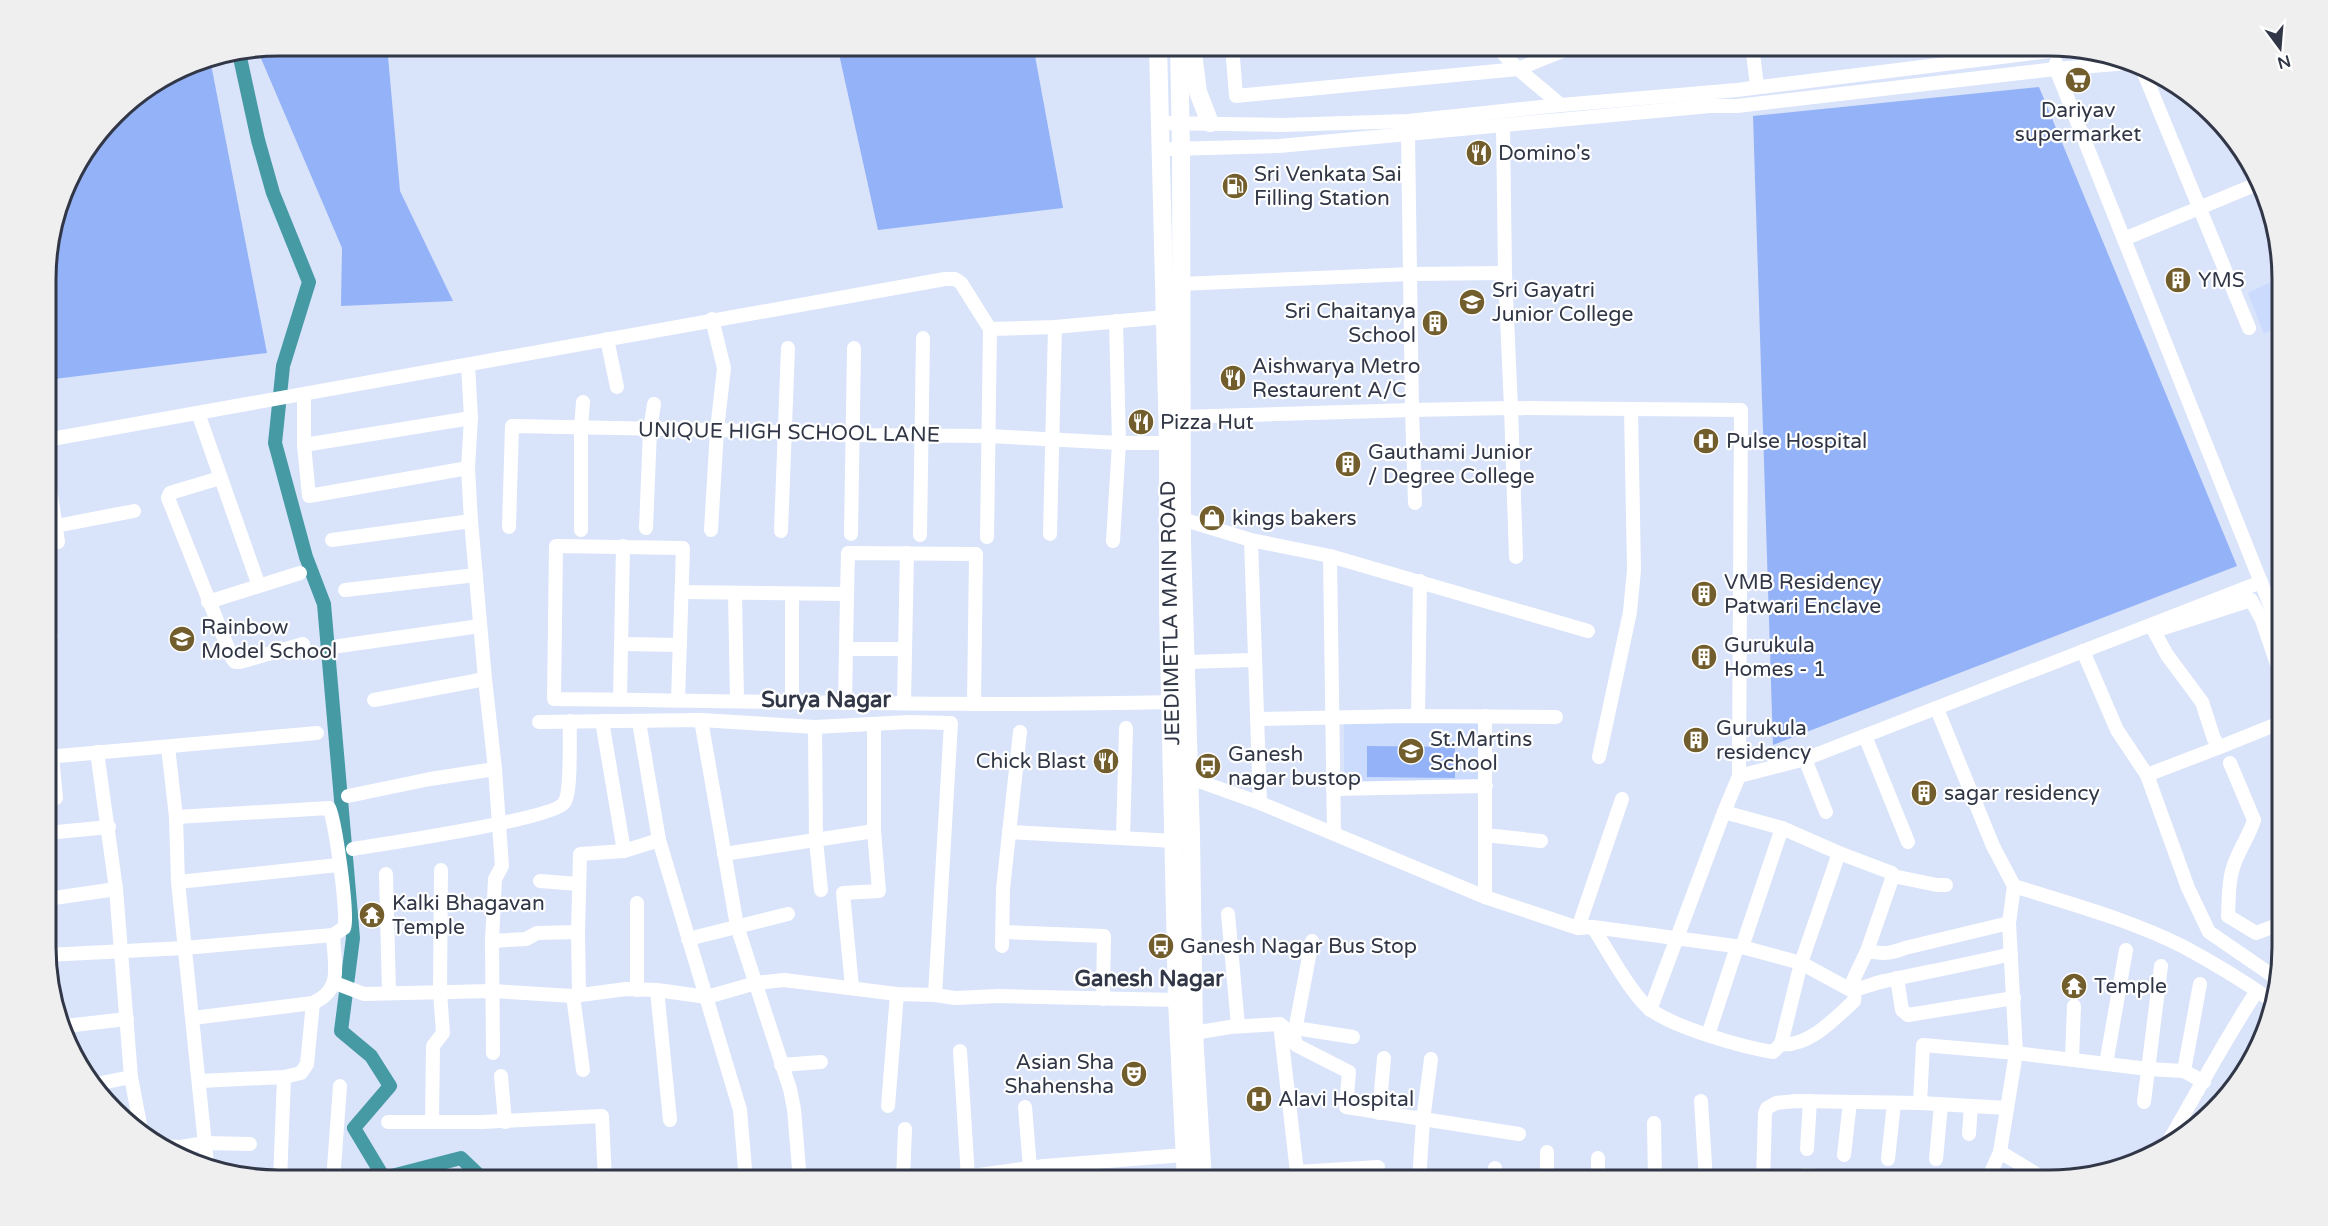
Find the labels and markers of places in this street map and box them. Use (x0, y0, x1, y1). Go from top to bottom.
supermarket icon: Dariyav supermarket (2063, 65, 2093, 95)
place label: Dariyav supermarket (2015, 98, 2141, 147)
restaurant icon: Domino's (1464, 138, 1494, 168)
place label: Domino's (1498, 141, 1591, 166)
place label: Sri Venkata Sai Filling Station (1254, 162, 1402, 211)
fuel station icon: Sri Venkata Sai Filling Station (1220, 171, 1250, 201)
building icon: YMS (2163, 265, 2193, 295)
place label: YMS (2198, 268, 2245, 293)
place label: Sri Gayatri Junior College (1492, 278, 1633, 327)
school or university icon: Sri Gayatri Junior College (1457, 287, 1487, 317)
place label: Sri Chaitanya School (1285, 299, 1416, 348)
building icon: Sri Chaitanya School (1420, 308, 1450, 338)
place label: Aishwarya Metro Restaurent A/C (1252, 354, 1421, 403)
restaurant icon: Aishwarya Metro Restaurent A/C (1218, 363, 1248, 393)
restaurant icon: Pizza Hut (1126, 407, 1156, 437)
place label: Pizza Hut (1160, 410, 1254, 435)
hospital icon: Pulse Hospital (1691, 426, 1721, 456)
place label: Pulse Hospital (1726, 429, 1867, 454)
place label: Gauthami Junior / Degree College (1368, 440, 1535, 489)
building icon: Gauthami Junior / Degree College (1333, 449, 1363, 479)
shop icon: kings bakers (1197, 503, 1227, 533)
place label: kings bakers (1232, 506, 1357, 531)
place label: VMB Residency Patwari Enclave (1724, 570, 1881, 619)
building icon: VMB Residency Patwari Enclave (1689, 579, 1719, 609)
place label: Rainbow Model School (201, 615, 337, 664)
school or university icon: Rainbow Model School (167, 624, 197, 654)
place label: Gurukula Homes - 1 (1724, 633, 1826, 682)
building icon: Gurukula Homes - 1 (1689, 642, 1719, 672)
place label: Gurukula residency (1716, 716, 1811, 765)
building icon: Gurukula residency (1681, 725, 1711, 755)
place label: St.Martins School (1430, 727, 1532, 776)
school or university icon: St.Martins School (1396, 736, 1426, 766)
place label: Ganesh nagar bustop (1228, 742, 1361, 791)
restaurant icon: Chick Blast (1091, 746, 1121, 776)
place label: Chick Blast (976, 749, 1086, 774)
bus stop icon: Ganesh nagar bustop (1193, 751, 1223, 781)
building icon: sagar residency (1909, 778, 1939, 808)
place label: sagar residency (1944, 781, 2100, 806)
place label: Kalki Bhagavan Temple (392, 891, 545, 940)
temple icon: Kalki Bhagavan Temple (357, 900, 387, 930)
bus stop icon: Ganesh Nagar Bus Stop (1146, 931, 1176, 961)
place label: Ganesh Nagar Bus Stop (1180, 934, 1417, 959)
temple icon: Temple (2059, 971, 2089, 1001)
place label: Temple (2094, 974, 2167, 999)
place label: Asian Sha Shahensha (1005, 1050, 1114, 1099)
theatre icon: Asian Sha Shahensha (1119, 1059, 1149, 1089)
hospital icon: Alavi Hospital (1244, 1084, 1274, 1114)
place label: Alavi Hospital (1278, 1087, 1414, 1112)

